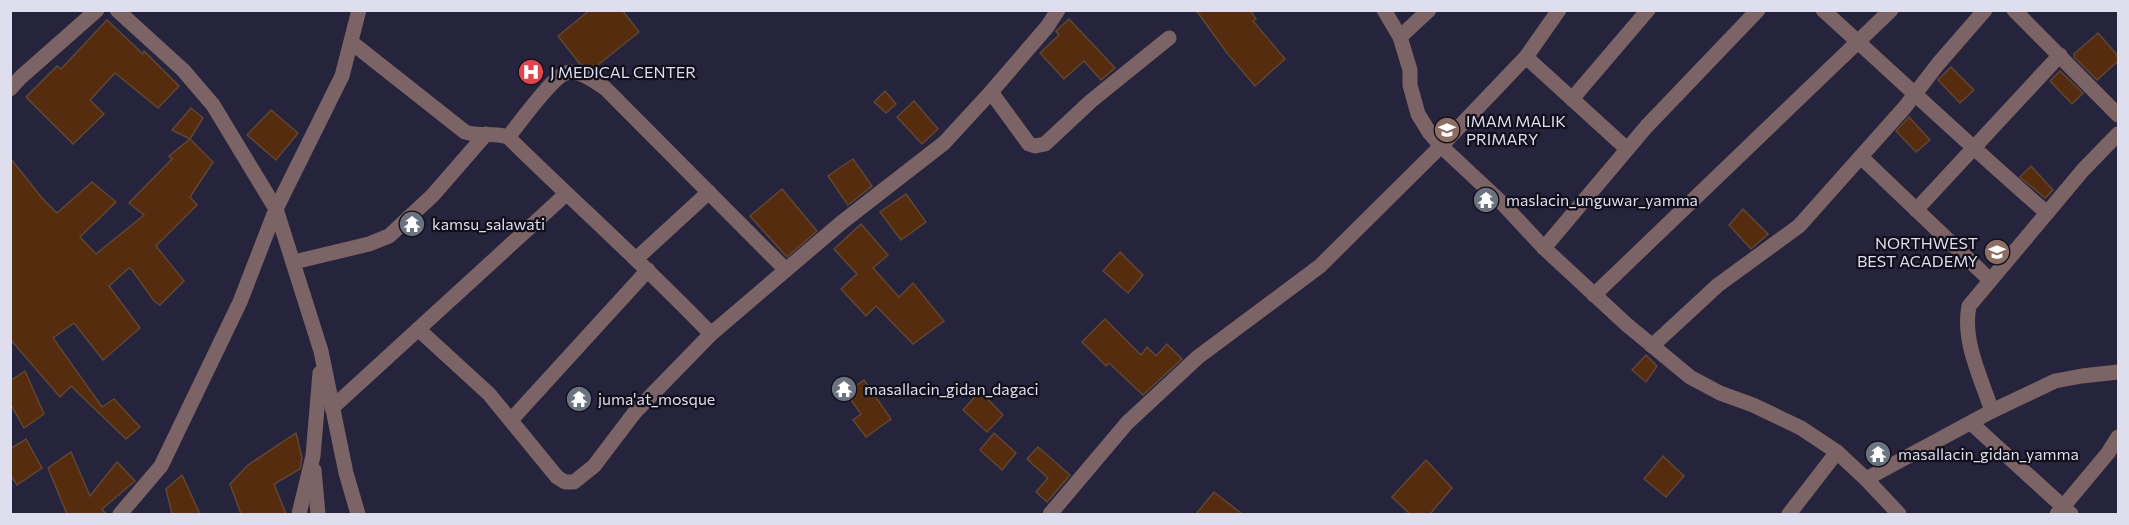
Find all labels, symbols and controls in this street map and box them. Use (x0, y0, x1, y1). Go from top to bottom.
hospital icon: J MEDICAL CENTER (516, 57, 546, 87)
place label: J MEDICAL CENTER (550, 62, 696, 81)
place label: IMAM MALIK PRIMARY (1466, 111, 1566, 148)
school or university icon: IMAM MALIK PRIMARY (1432, 115, 1462, 145)
temple icon: maslacin_unguwar_yamma (1471, 185, 1501, 215)
place label: maslacin_unguwar_yamma (1506, 190, 1698, 209)
temple icon: kamsu_salawati (397, 209, 427, 239)
place label: kamsu_salawati (432, 214, 545, 233)
place label: NORTHWEST BEST ACADEMY (1857, 233, 1979, 270)
school or university icon: NORTHWEST BEST ACADEMY (1982, 237, 2012, 267)
temple icon: masallacin_gidan_dagaci (829, 374, 859, 404)
place label: masallacin_gidan_dagaci (864, 379, 1039, 398)
temple icon: juma'at_mosque (564, 384, 594, 414)
place label: juma'at_mosque (598, 389, 715, 408)
temple icon: masallacin_gidan_yamma (1863, 439, 1893, 469)
place label: masallacin_gidan_yamma (1898, 444, 2079, 463)

